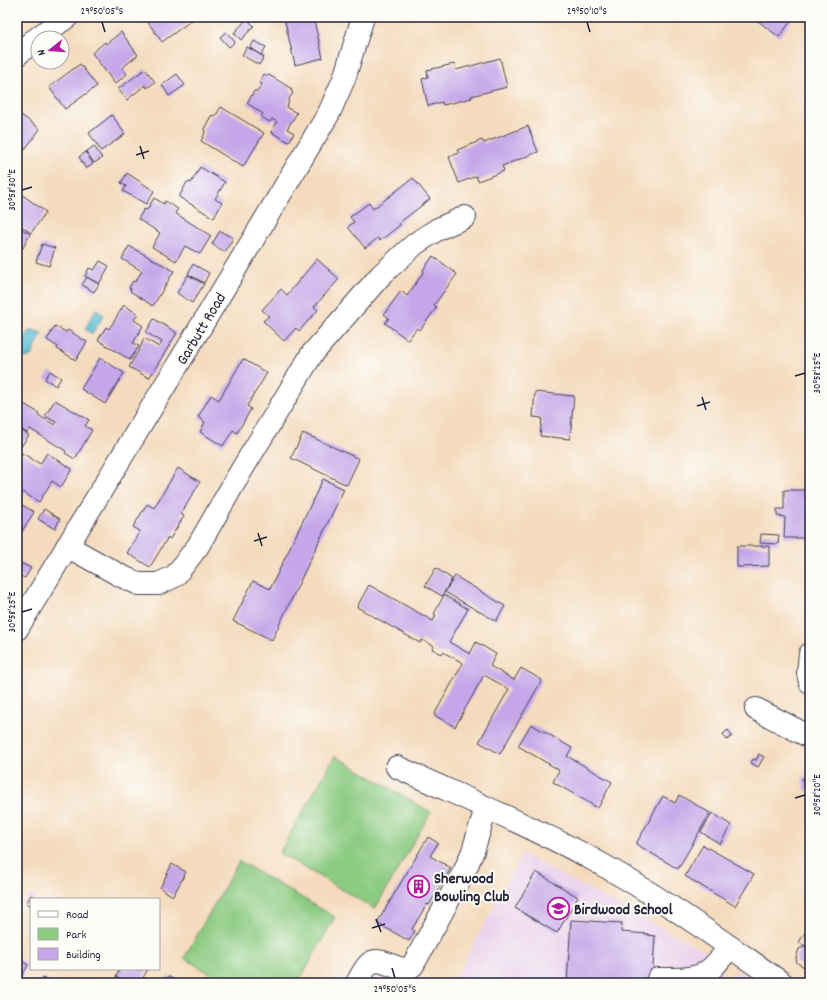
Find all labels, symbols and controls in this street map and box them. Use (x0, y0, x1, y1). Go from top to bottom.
text: 29°50'05"S (81, 5, 123, 19)
text: 29°50'10"S (567, 5, 607, 19)
north arrow (30, 30, 70, 70)
text: N (34, 47, 51, 57)
text: 30°58'30"E (6, 169, 20, 211)
street label: Garbutt Road (171, 289, 233, 370)
text: 30°58'25"E (811, 352, 825, 393)
text: 30°58'25"E (6, 591, 20, 632)
text: 30°58'20"E (811, 774, 825, 816)
place label: Sherwood Bowling Club (434, 868, 509, 909)
building icon: Sherwood Bowling Club (406, 873, 432, 899)
school or university icon: Birdwood School (546, 895, 572, 921)
legend (30, 898, 160, 970)
place label: Birdwood School (574, 899, 673, 922)
text: Road (66, 907, 88, 924)
text: Park (66, 927, 87, 944)
text: Building (66, 947, 101, 964)
text: 29°50'05"S (374, 983, 416, 997)

